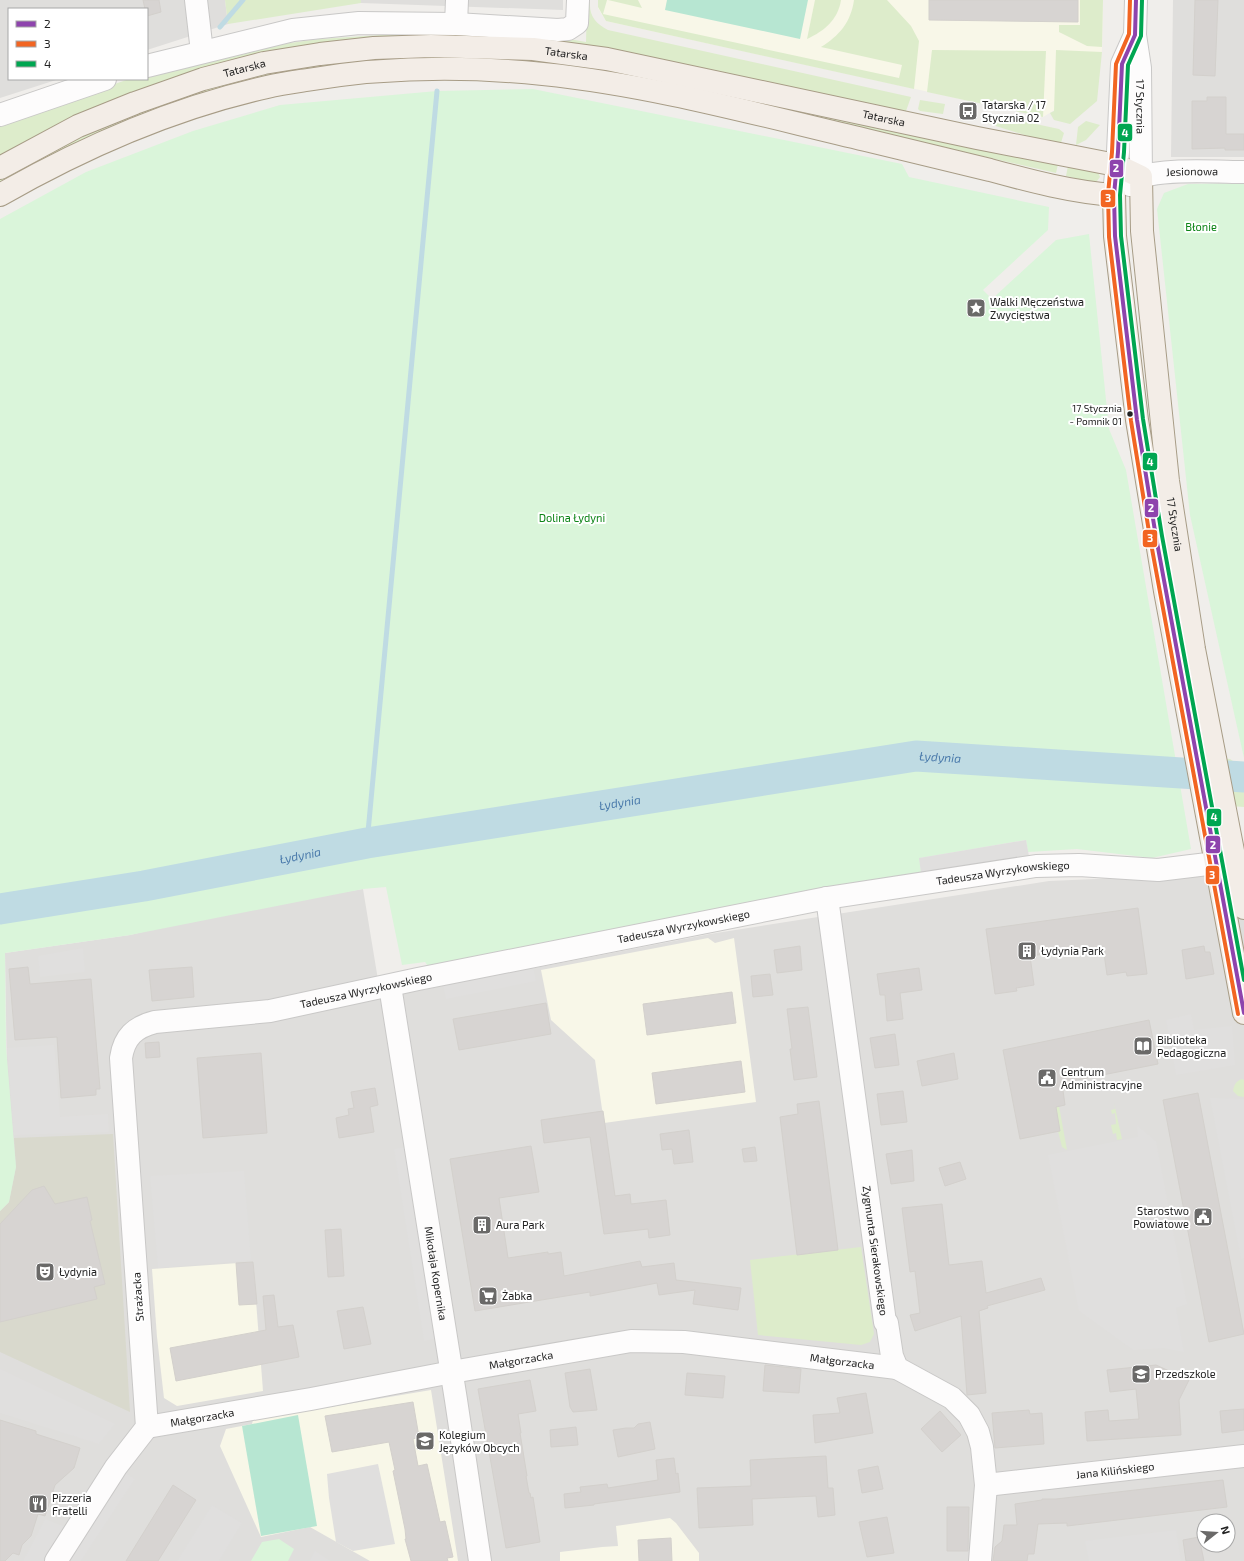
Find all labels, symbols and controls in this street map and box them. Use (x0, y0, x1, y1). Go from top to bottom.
legend (8, 8, 148, 80)
text: 2 (44, 16, 51, 30)
text: 3 (44, 36, 51, 50)
street label: Tatarska (544, 44, 589, 62)
text: 4 (44, 56, 51, 70)
street label: Tatarska (222, 56, 267, 79)
street label: 17 Stycznia (1134, 79, 1148, 134)
place label: Tatarska / 17 Stycznia 02 (982, 98, 1046, 124)
bus stop icon: Tatarska / 17 Stycznia 02 (957, 100, 979, 122)
street label: Tatarska (861, 107, 906, 128)
line badge: 4 (1117, 123, 1133, 142)
text: 4 (1121, 126, 1129, 139)
line badge: 2 (1109, 159, 1124, 178)
text: 2 (1113, 161, 1119, 174)
street label: Jesionowa (1165, 164, 1218, 178)
line badge: 3 (1100, 189, 1116, 208)
text: 3 (1105, 191, 1111, 204)
park label: Błonie (1185, 220, 1217, 233)
place label: Walki Męczeństwa Zwycięstwa (990, 295, 1084, 321)
place icon: Walki Męczeństwa Zwycięstwa (965, 297, 987, 319)
place label: 17 Stycznia - Pomnik 01 (1069, 402, 1122, 427)
marker: 17 Stycznia - Pomnik 01 (1125, 409, 1135, 419)
line badge: 4 (1142, 452, 1158, 471)
text: 4 (1146, 455, 1154, 468)
street label: 17 Stycznia (1165, 496, 1186, 552)
line badge: 2 (1144, 498, 1159, 518)
text: 2 (1148, 501, 1154, 514)
park label: Dolina Łydyni (539, 511, 605, 524)
line badge: 3 (1142, 529, 1158, 548)
text: 3 (1147, 531, 1153, 544)
water label: Łydynia (919, 748, 962, 765)
water label: Łydynia (598, 792, 642, 812)
line badge: 4 (1206, 808, 1222, 827)
text: 4 (1210, 810, 1218, 823)
line badge: 2 (1205, 835, 1221, 854)
text: 2 (1210, 838, 1216, 851)
water label: Łydynia (278, 844, 322, 866)
street label: Tadeusza Wyrzykowskiego (935, 858, 1070, 887)
line badge: 3 (1205, 865, 1220, 885)
text: 3 (1209, 868, 1215, 881)
street label: Tadeusza Wyrzykowskiego (616, 906, 751, 945)
building icon: Łydynia Park (1016, 940, 1038, 962)
place label: Łydynia Park (1041, 944, 1104, 957)
street label: Tadeusza Wyrzykowskiego (299, 969, 433, 1010)
place label: Biblioteka Pedagogiczna (1157, 1033, 1226, 1059)
library icon: Biblioteka Pedagogiczna (1132, 1035, 1154, 1057)
place label: Centrum Administracyjne (1061, 1065, 1142, 1092)
public building icon: Centrum Administracyjne (1036, 1067, 1058, 1089)
street label: Zygmunta Sierakowskiego (860, 1185, 891, 1317)
place label: Starostwo Powiatowe (1133, 1204, 1189, 1230)
public building icon: Starostwo Powiatowe (1192, 1206, 1214, 1228)
building icon: Aura Park (471, 1214, 493, 1236)
place label: Aura Park (496, 1218, 545, 1231)
street label: Mikołaja Kopernika (422, 1225, 450, 1321)
theatre icon: Łydynia (34, 1261, 56, 1283)
place label: Łydynia (59, 1265, 97, 1278)
street label: Strażacka (129, 1272, 146, 1322)
supermarket icon: Żabka (477, 1285, 499, 1307)
place label: Żabka (502, 1289, 532, 1302)
street label: Małgorzacka (488, 1348, 554, 1371)
street label: Małgorzacka (809, 1350, 875, 1371)
school or university icon: Przedszkole (1130, 1363, 1152, 1385)
place label: Przedszkole (1155, 1367, 1216, 1380)
street label: Małgorzacka (169, 1405, 235, 1429)
place label: Kolegium Języków Obcych (439, 1428, 520, 1454)
school or university icon: Kolegium Języków Obcych (414, 1430, 436, 1452)
street label: Jana Kilińskiego (1075, 1459, 1155, 1481)
place label: Pizzeria Fratelli (52, 1491, 92, 1517)
restaurant icon: Pizzeria Fratelli (27, 1493, 49, 1515)
north arrow (1196, 1513, 1236, 1553)
text: N (1219, 1524, 1233, 1536)

